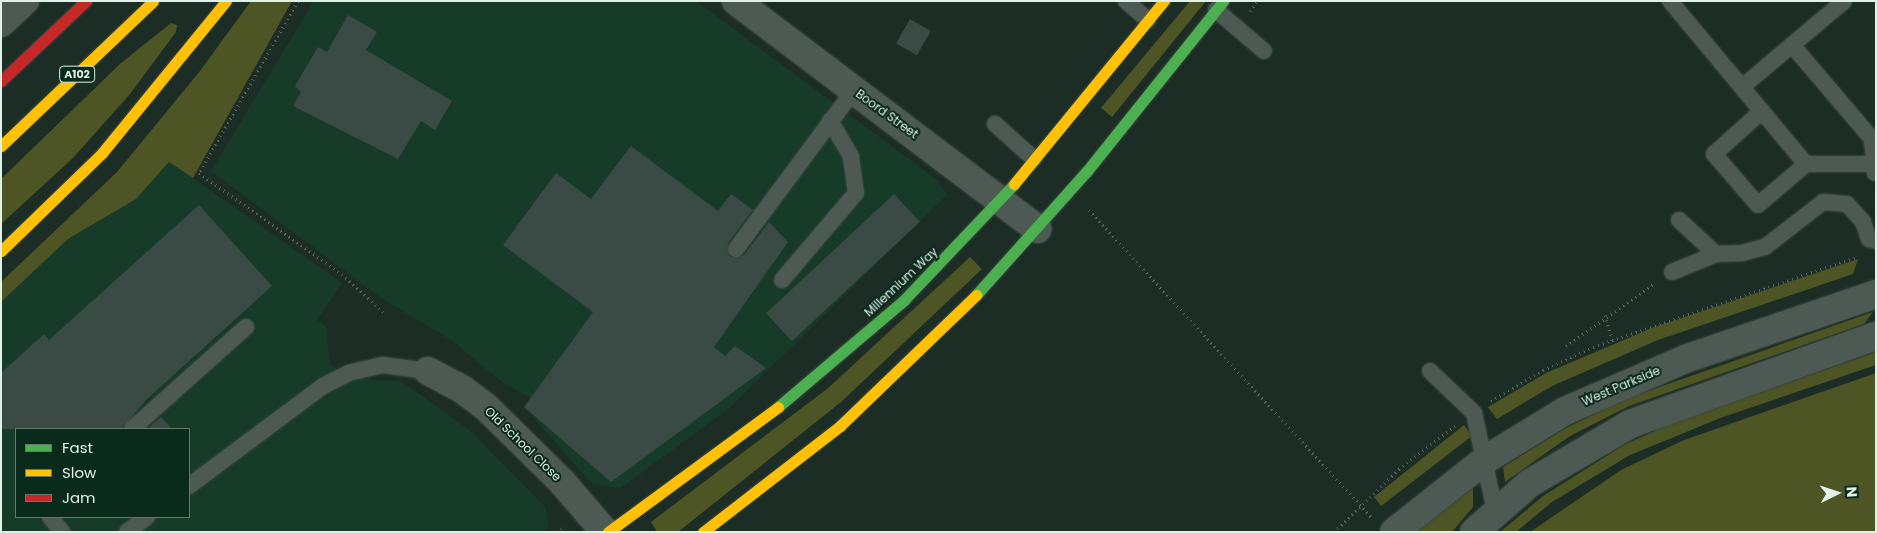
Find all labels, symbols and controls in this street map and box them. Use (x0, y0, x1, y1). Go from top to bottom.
road number: A102 (58, 66, 96, 82)
street label: Boord Street (853, 87, 921, 141)
street label: Millennium Way (861, 244, 941, 320)
street label: West Parkside (1580, 363, 1662, 409)
street label: Old School Close (482, 404, 564, 484)
legend (15, 428, 190, 518)
text: Fast (62, 437, 93, 458)
text: Slow (62, 462, 96, 483)
north arrow (1812, 468, 1862, 518)
text: N (1842, 486, 1862, 498)
text: Jam (62, 487, 96, 508)

